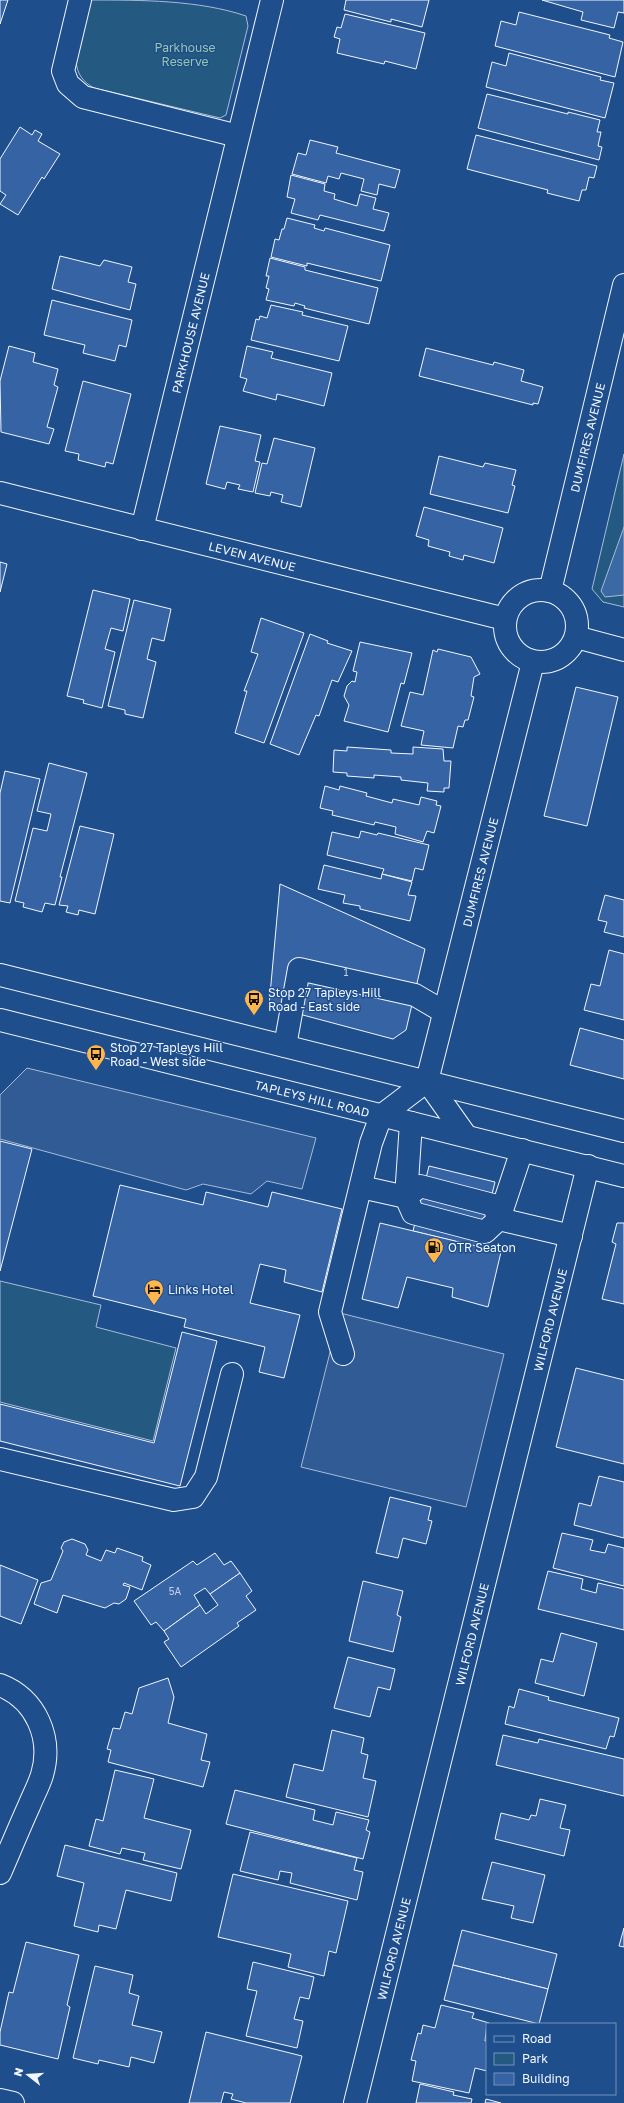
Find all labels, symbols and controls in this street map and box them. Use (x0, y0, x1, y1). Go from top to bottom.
park label: Parkhouse Reserve (154, 40, 216, 69)
street label: PARKHOUSE AVENUE (168, 271, 212, 395)
street label: DUMFIRES AVENUE (567, 381, 608, 494)
street label: LEVEN AVENUE (207, 538, 297, 574)
street label: DUMFIRES AVENUE (459, 816, 501, 928)
house number: 1 (344, 966, 349, 978)
place label: Stop 27 Tapleys Hill Road - East side (268, 985, 381, 1014)
bus stop icon: Stop 27 Tapleys Hill Road - East side (243, 988, 265, 1016)
place label: Stop 27 Tapleys Hill Road - West side (110, 1040, 223, 1069)
bus stop icon: Stop 27 Tapleys Hill Road - West side (85, 1043, 107, 1071)
street label: TAPLEYS HILL ROAD (253, 1077, 371, 1120)
fuel station icon: OTR Seaton (423, 1236, 445, 1264)
place label: OTR Seaton (448, 1240, 516, 1255)
street label: WILFORD AVENUE (530, 1267, 570, 1373)
hotel icon: Links Hotel (143, 1278, 165, 1306)
place label: Links Hotel (168, 1282, 234, 1297)
street label: WILFORD AVENUE (452, 1581, 492, 1687)
house number: 5A (169, 1585, 182, 1597)
street label: WILFORD AVENUE (373, 1896, 413, 2002)
legend (486, 2023, 616, 2095)
text: Road (522, 2031, 551, 2046)
text: Park (522, 2051, 548, 2066)
north arrow (8, 2055, 48, 2095)
text: N (11, 2066, 25, 2078)
text: Building (522, 2071, 570, 2086)

